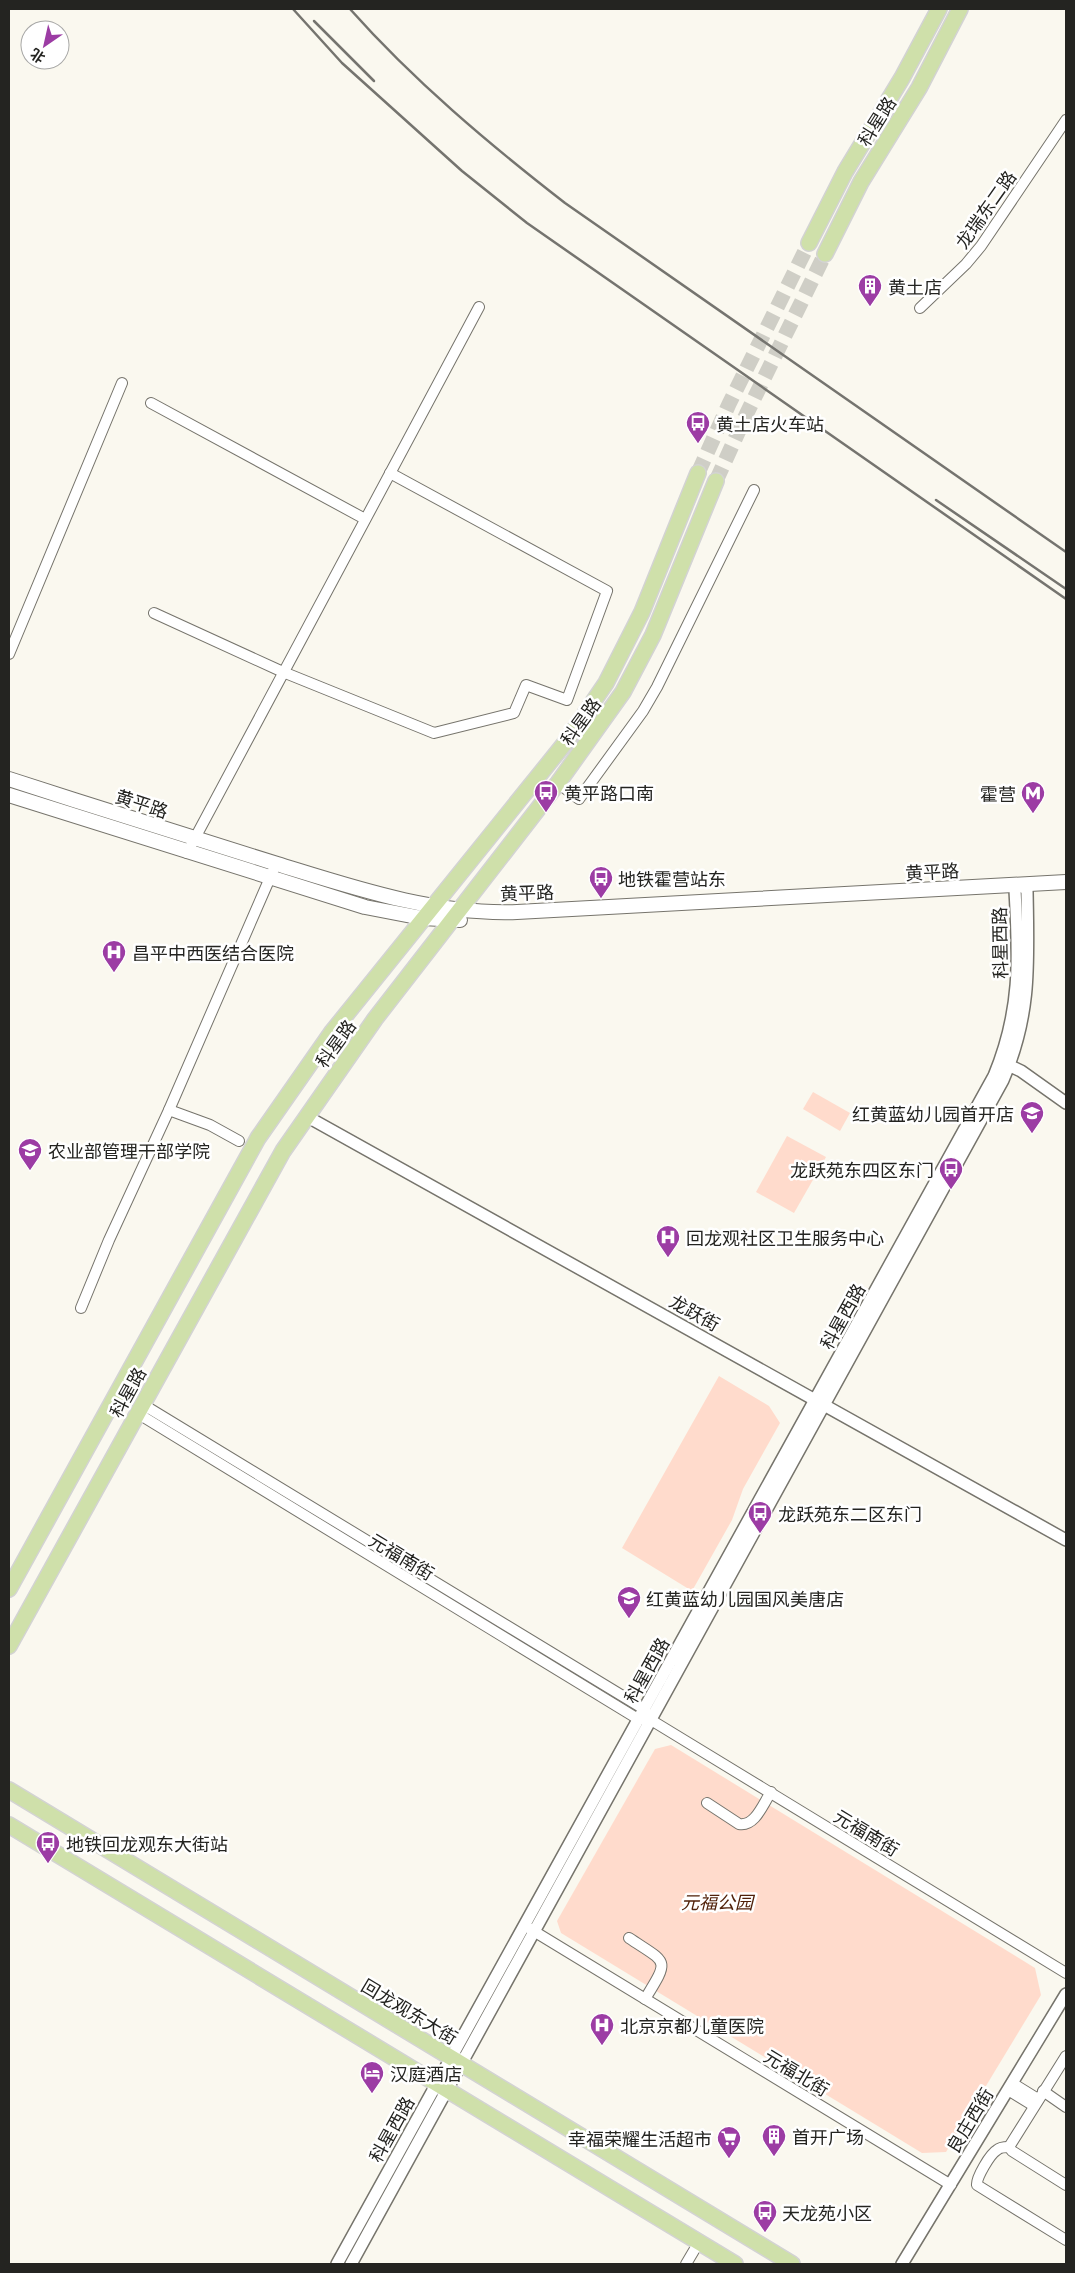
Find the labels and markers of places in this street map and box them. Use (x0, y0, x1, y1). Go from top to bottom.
building icon: 黄土店 (857, 273, 883, 307)
place label: 黄土店 (888, 273, 942, 300)
bus stop icon: 黄土店火车站 (685, 410, 711, 444)
place label: 黄土店火车站 (716, 410, 824, 437)
bus stop icon: 黄平路口南 (533, 779, 559, 813)
place label: 黄平路口南 (564, 779, 654, 806)
place label: 霍营 (980, 780, 1016, 807)
metro station icon: 霍营 (1020, 780, 1046, 814)
bus stop icon: 地铁霍营站东 (588, 865, 614, 899)
place label: 地铁霍营站东 (618, 865, 726, 892)
hospital icon: 昌平中西医结合医院 (101, 939, 127, 973)
place label: 昌平中西医结合医院 (132, 939, 294, 966)
place label: 红黄蓝幼儿园首开店 (852, 1100, 1014, 1127)
school or university icon: 红黄蓝幼儿园首开店 (1019, 1100, 1045, 1134)
school or university icon: 农业部管理干部学院 (17, 1137, 43, 1171)
place label: 农业部管理干部学院 (48, 1137, 210, 1164)
place label: 龙跃苑东四区东门 (790, 1156, 934, 1183)
bus stop icon: 龙跃苑东四区东门 (938, 1156, 964, 1190)
hospital icon: 回龙观社区卫生服务中心 (655, 1224, 681, 1258)
place label: 回龙观社区卫生服务中心 (686, 1224, 884, 1251)
bus stop icon: 龙跃苑东二区东门 (747, 1500, 773, 1534)
place label: 龙跃苑东二区东门 (778, 1500, 922, 1527)
school or university icon: 红黄蓝幼儿园国风美唐店 (616, 1585, 642, 1619)
place label: 红黄蓝幼儿园国风美唐店 (646, 1585, 844, 1612)
bus stop icon: 地铁回龙观东大街站 (35, 1830, 61, 1864)
place label: 地铁回龙观东大街站 (66, 1830, 228, 1857)
hospital icon: 北京京都儿童医院 (589, 2012, 615, 2046)
place label: 北京京都儿童医院 (620, 2012, 764, 2039)
hotel icon: 汉庭酒店 (359, 2060, 385, 2094)
place label: 汉庭酒店 (390, 2060, 462, 2087)
building icon: 首开广场 (761, 2123, 787, 2157)
place label: 首开广场 (792, 2123, 864, 2150)
place label: 幸福荣耀生活超市 (568, 2125, 712, 2152)
supermarket icon: 幸福荣耀生活超市 (716, 2125, 742, 2159)
bus stop icon: 天龙苑小区 (752, 2199, 778, 2233)
place label: 天龙苑小区 (782, 2199, 872, 2226)

